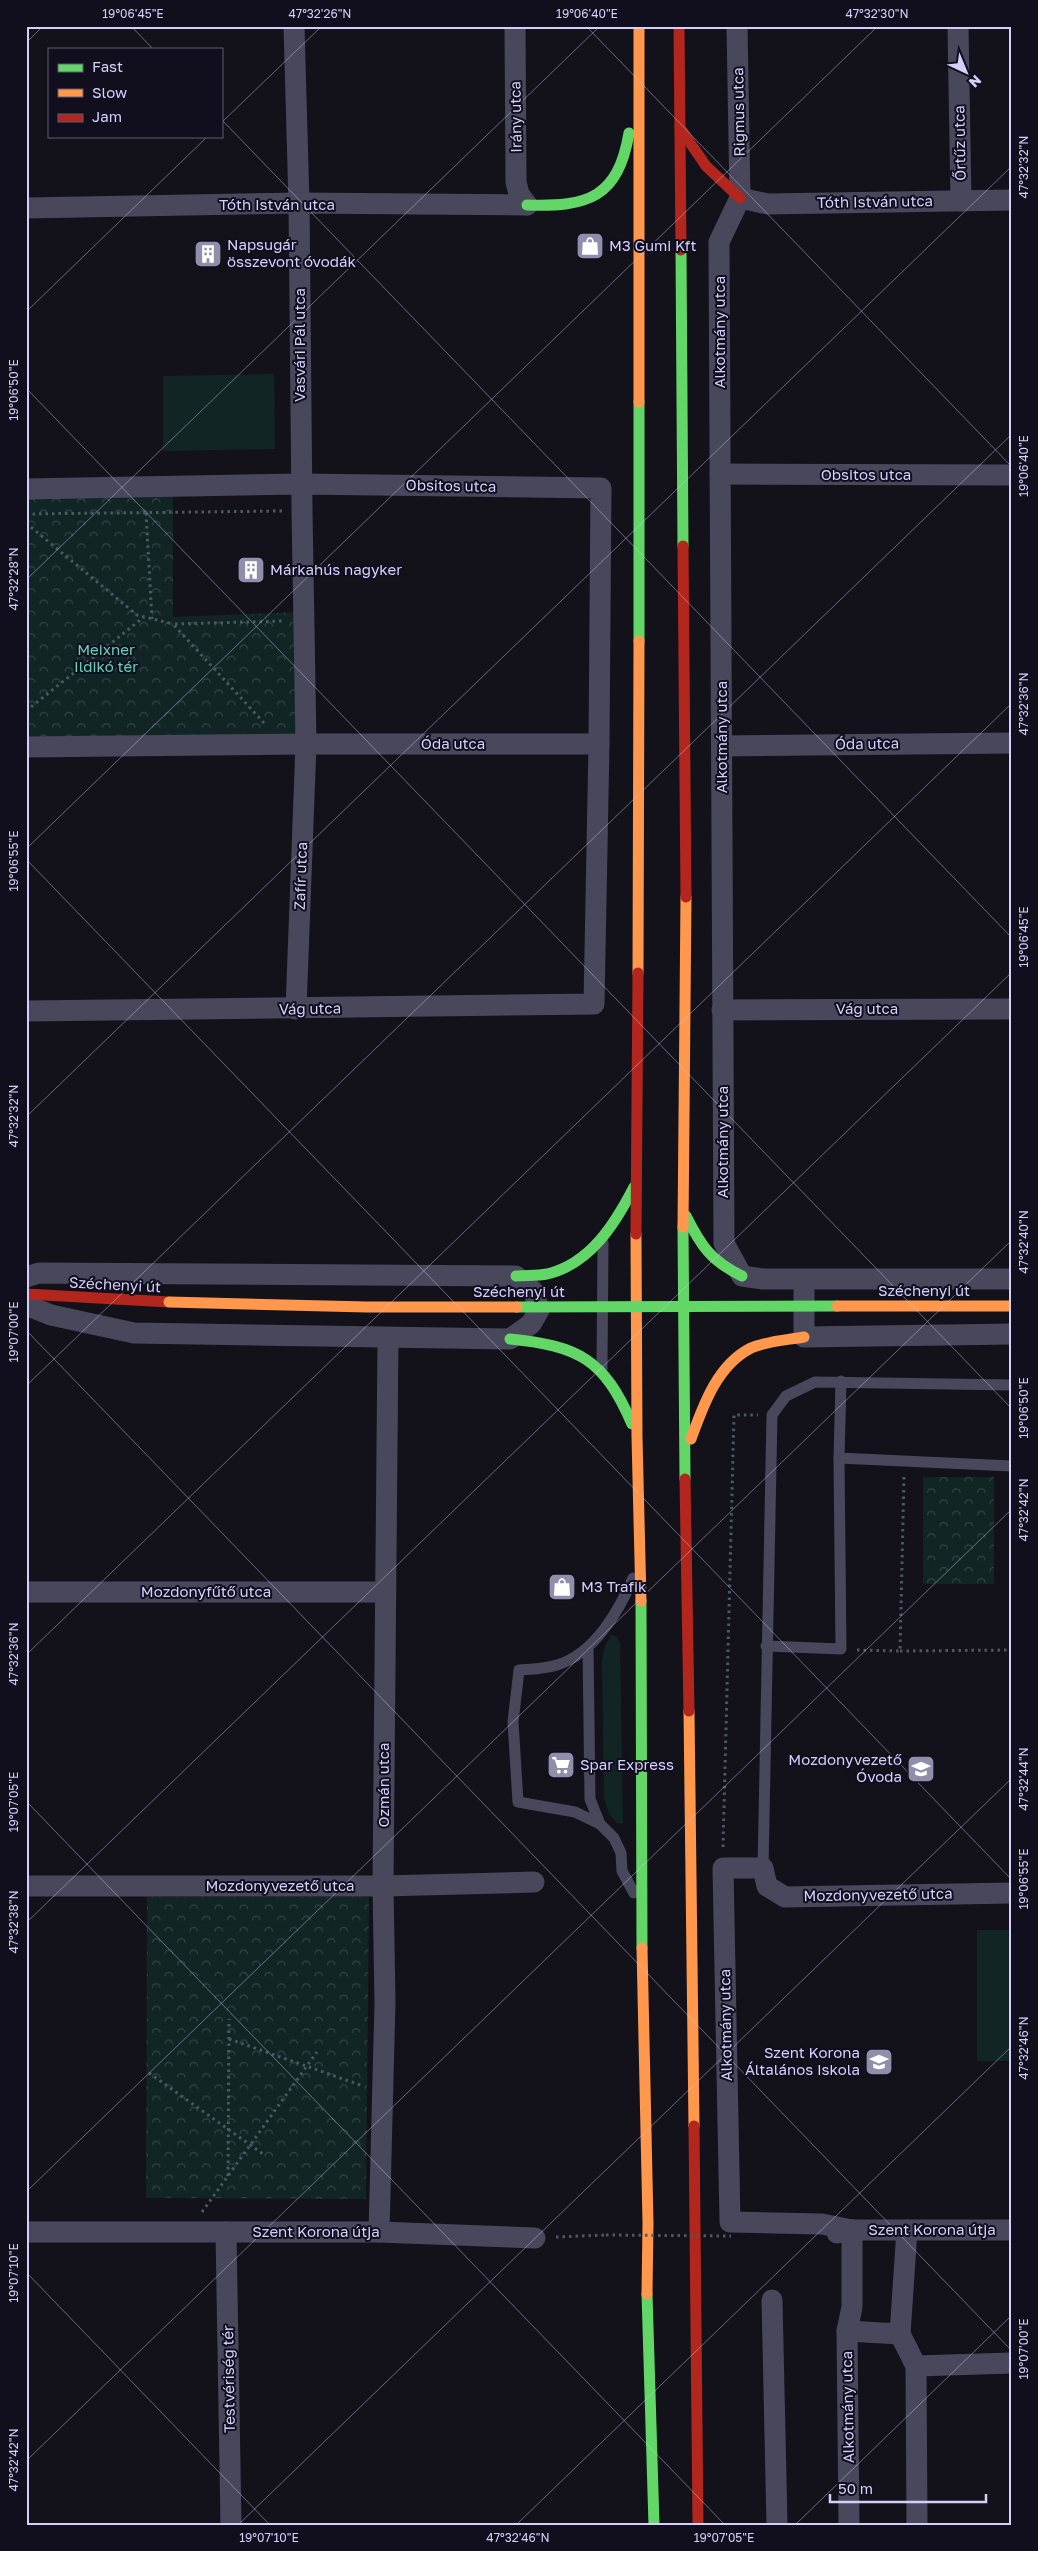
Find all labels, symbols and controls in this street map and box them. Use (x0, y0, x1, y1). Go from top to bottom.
text: 19°06'45"E (102, 6, 164, 21)
text: 47°32'26"N (288, 6, 352, 21)
text: 19°06'40"E (556, 6, 618, 21)
text: 47°32'30"N (845, 6, 909, 21)
legend (48, 48, 222, 138)
north arrow (940, 48, 990, 98)
text: Fast (92, 57, 123, 75)
street label: Rigmus utca (728, 67, 748, 157)
text: N (966, 72, 985, 92)
street label: Irány utca (505, 81, 525, 153)
text: Slow (92, 83, 127, 101)
street label: Őrtűz utca (949, 105, 969, 181)
text: Jam (92, 107, 122, 125)
text: 47°32'32"N (1016, 136, 1031, 198)
street label: Tóth István utca (817, 191, 933, 211)
street label: Tóth István utca (219, 195, 335, 213)
shop icon: M3 Gumi Kft (575, 231, 605, 261)
place label: Napsugár összevont óvodák (227, 235, 356, 270)
place label: M3 Gumi Kft (609, 236, 697, 254)
building icon: Napsugár összevont óvodák (193, 239, 223, 269)
street label: Alkotmány utca (710, 276, 728, 388)
street label: Vasvári Pál utca (290, 288, 308, 402)
text: 19°06'50"E (6, 359, 21, 421)
text: 19°06'40"E (1016, 435, 1031, 497)
street label: Obsitos utca (821, 465, 911, 483)
street label: Obsitos utca (406, 475, 497, 495)
text: 47°32'28"N (6, 547, 21, 611)
building icon: Márkahús nagyker (236, 555, 266, 585)
place label: Márkahús nagyker (270, 560, 402, 578)
park label: Meixner Ildikó tér (74, 640, 138, 675)
text: 47°32'36"N (1016, 672, 1031, 736)
street label: Alkotmány utca (712, 681, 730, 793)
street label: Óda utca (835, 733, 899, 753)
street label: Óda utca (421, 734, 485, 752)
text: 19°06'55"E (6, 830, 21, 892)
street label: Zafír utca (290, 842, 310, 910)
text: 19°06'45"E (1016, 906, 1031, 968)
street label: Vág utca (279, 998, 341, 1018)
street label: Vág utca (836, 999, 898, 1017)
text: 47°32'32"N (6, 1085, 21, 1147)
street label: Alkotmány utca (713, 1086, 731, 1198)
text: 47°32'40"N (1016, 1210, 1031, 1274)
street label: Széchenyi út (69, 1273, 161, 1295)
street label: Széchenyi út (878, 1281, 970, 1299)
street label: Széchenyi út (473, 1282, 565, 1300)
text: 19°07'00"E (6, 1301, 21, 1363)
text: 19°06'50"E (1016, 1377, 1031, 1439)
text: 47°32'42"N (1016, 1478, 1031, 1542)
shop icon: M3 Trafik (547, 1572, 577, 1602)
place label: M3 Trafik (581, 1577, 647, 1595)
street label: Mozdonyfűtő utca (141, 1582, 271, 1600)
text: 47°32'36"N (6, 1622, 21, 1686)
street label: Ozmán utca (374, 1742, 392, 1828)
text: 47°32'44"N (1016, 1747, 1031, 1811)
supermarket icon: Spar Express (546, 1750, 576, 1780)
place label: Mozdonyvezető Óvoda (788, 1750, 902, 1785)
school or university icon: Mozdonyvezető Óvoda (906, 1754, 936, 1784)
place label: Spar Express (580, 1755, 674, 1773)
text: 19°07'05"E (6, 1772, 21, 1832)
text: 19°06'55"E (1016, 1848, 1031, 1910)
street label: Mozdonyvezető utca (205, 1876, 355, 1894)
street label: Mozdonyvezető utca (803, 1884, 953, 1904)
text: 47°32'38"N (6, 1890, 21, 1954)
street label: Alkotmány utca (715, 1969, 735, 2081)
text: 47°32'46"N (1016, 2016, 1031, 2080)
place label: Szent Korona Általános Iskola (745, 2043, 860, 2078)
school or university icon: Szent Korona Általános Iskola (864, 2047, 894, 2077)
street label: Szent Korona útja (868, 2220, 996, 2238)
street label: Szent Korona útja (252, 2222, 380, 2240)
text: 19°07'10"E (6, 2243, 21, 2303)
text: 19°07'00"E (1016, 2318, 1031, 2380)
street label: Testvériség tér (218, 2325, 238, 2433)
street label: Alkotmány utca (837, 2351, 857, 2463)
text: 47°32'42"N (6, 2428, 21, 2492)
scale bar (830, 2471, 987, 2503)
text: 50 m (838, 2479, 873, 2497)
text: 19°07'10"E (239, 2530, 299, 2545)
text: 47°32'46"N (486, 2530, 550, 2545)
text: 19°07'05"E (694, 2530, 754, 2545)

